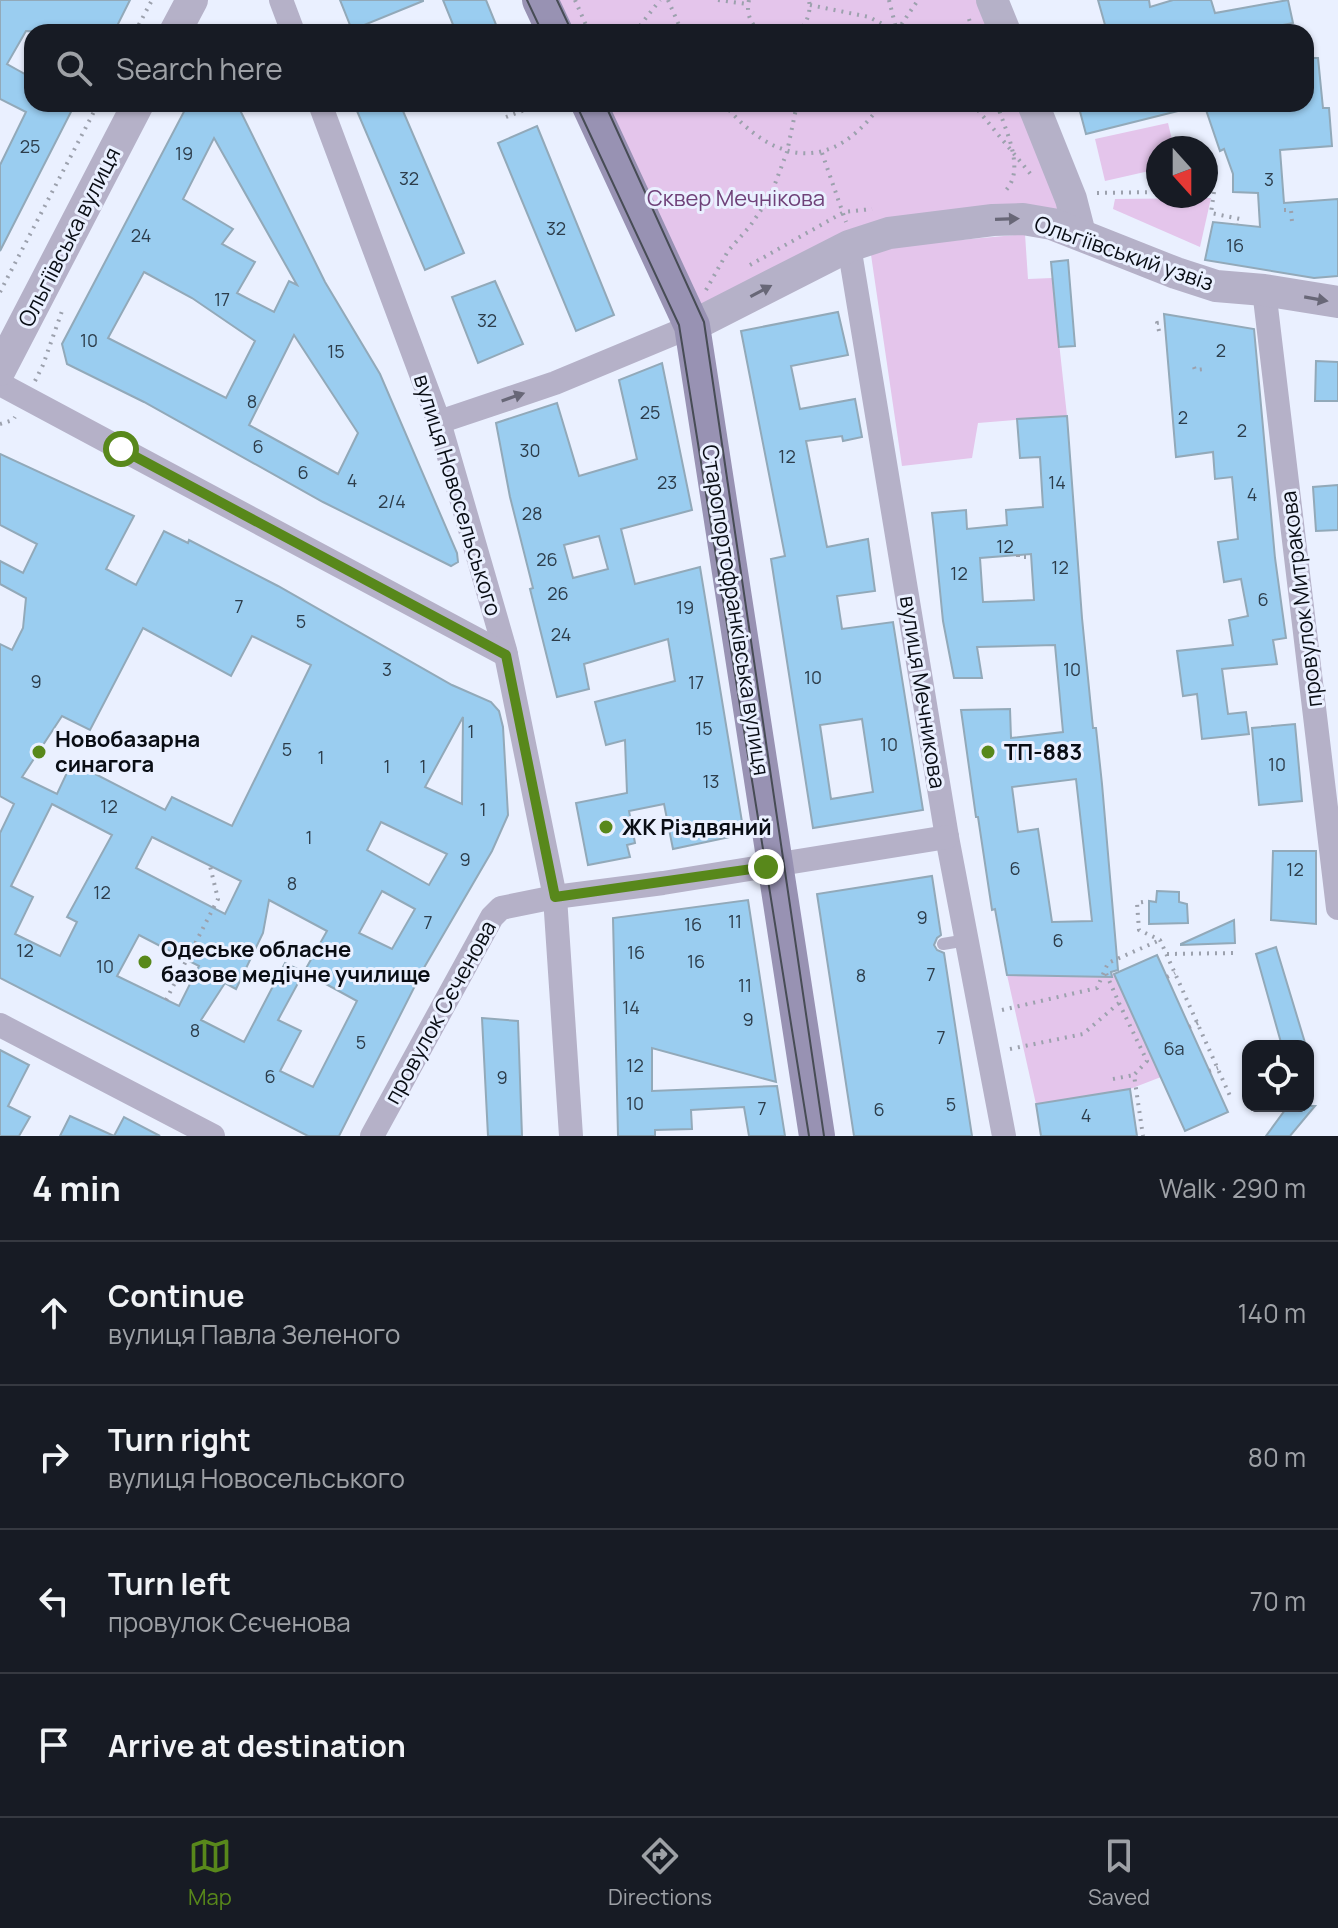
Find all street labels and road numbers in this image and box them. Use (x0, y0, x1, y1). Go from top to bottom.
street label: Ольгіївська вулиця (11, 142, 127, 332)
street label: Ольгіївський узвіз (1030, 208, 1218, 298)
street label: вулиця Новосельського (407, 370, 509, 620)
street label: Старопортофранківська вулиця (695, 442, 777, 778)
street label: провулок Митракова (1273, 489, 1329, 709)
street label: вулиця Мечникова (893, 593, 953, 791)
street label: провулок Сєченова (377, 915, 503, 1109)

